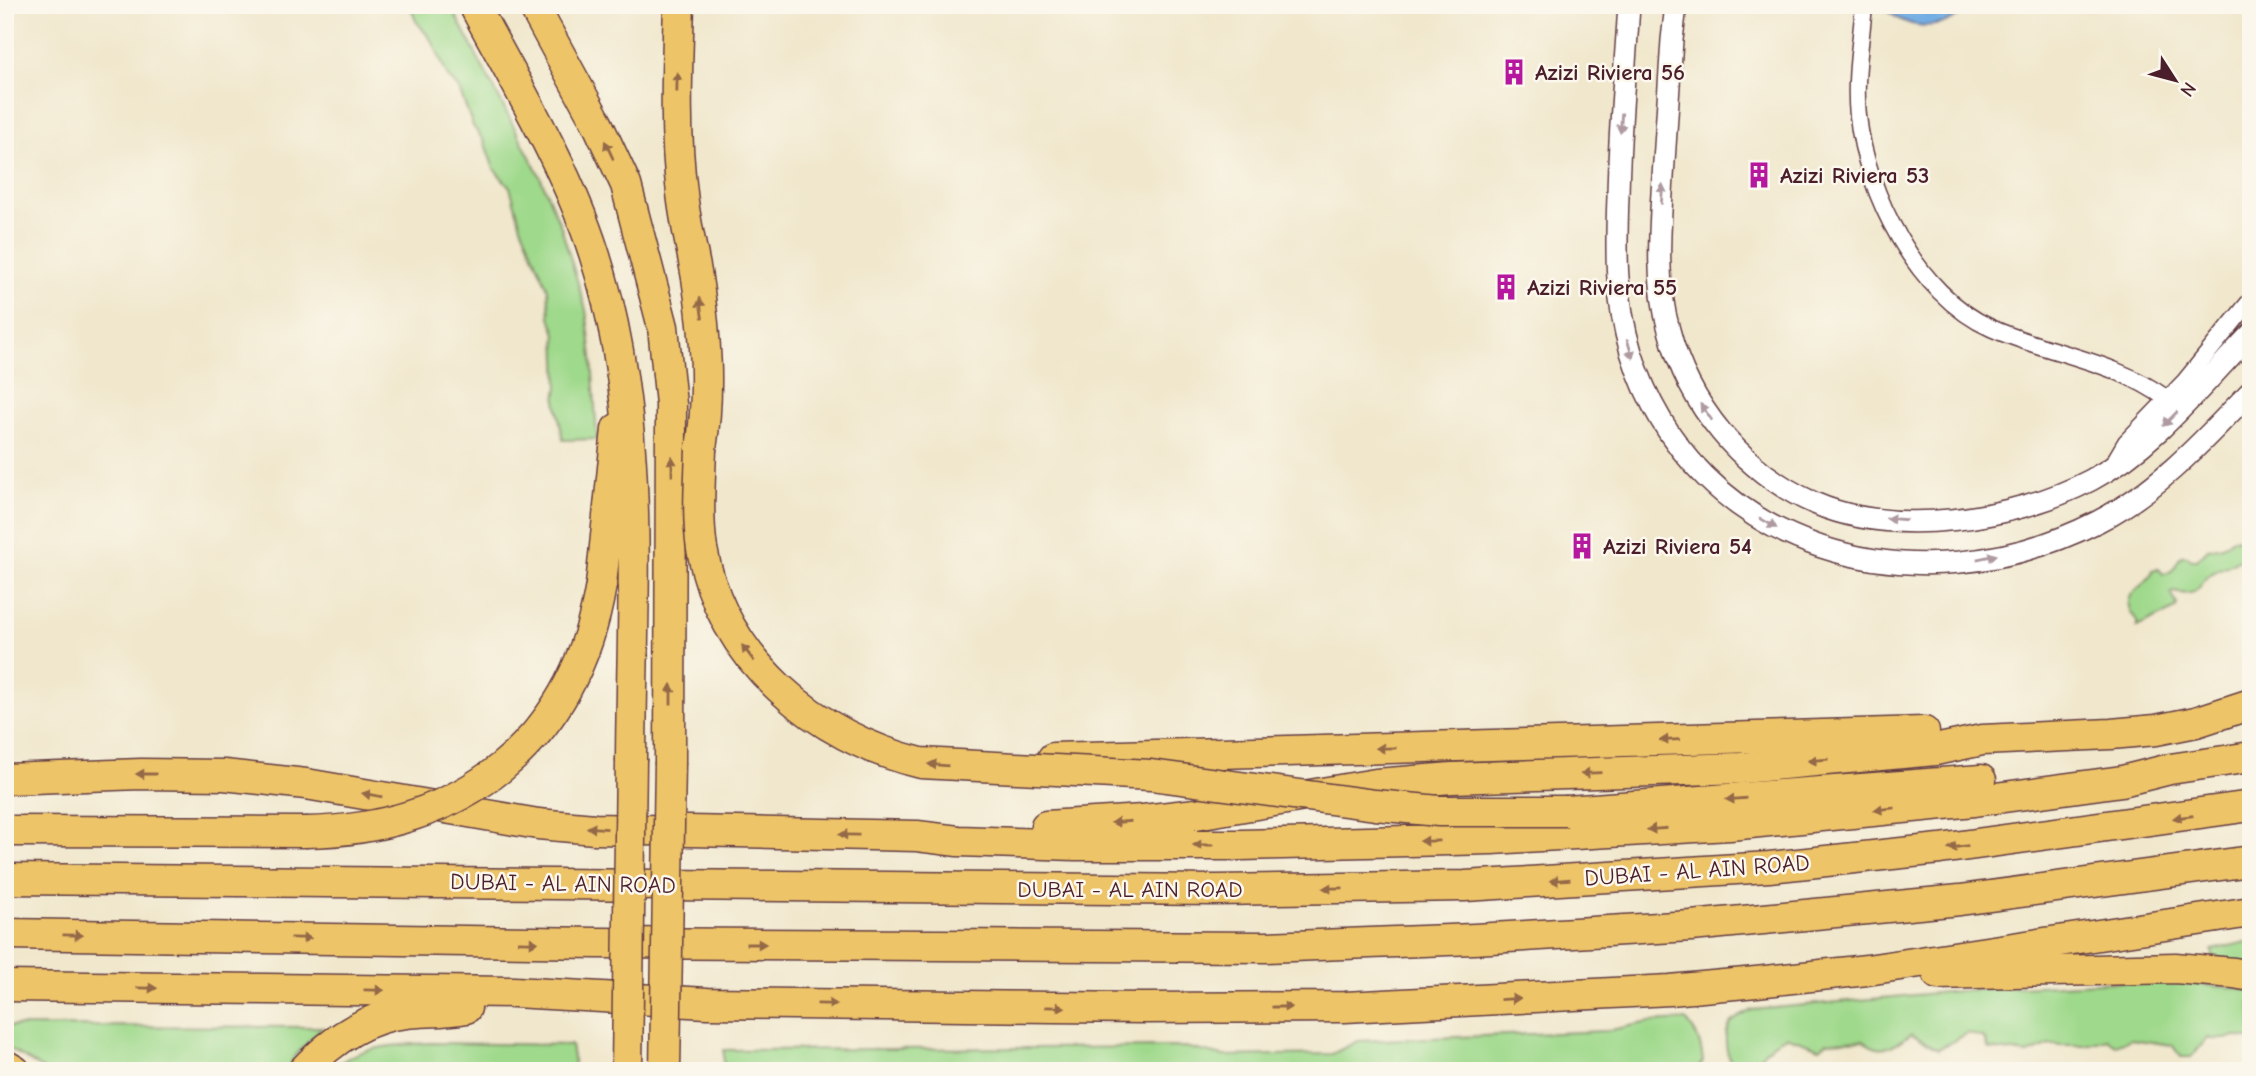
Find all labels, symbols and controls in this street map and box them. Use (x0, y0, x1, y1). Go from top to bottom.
north arrow (2140, 46, 2210, 116)
building icon: Azizi Riviera 56 (1499, 57, 1529, 87)
place label: Azizi Riviera 56 (1535, 59, 1685, 86)
one-way arrow (671, 71, 682, 93)
text: N (2175, 78, 2200, 101)
one-way arrow (1615, 112, 1626, 134)
one-way arrow (603, 140, 615, 160)
building icon: Azizi Riviera 53 (1744, 160, 1774, 190)
place label: Azizi Riviera 53 (1780, 162, 1929, 189)
one-way arrow (1657, 183, 1668, 205)
building icon: Azizi Riviera 55 (1491, 272, 1521, 302)
place label: Azizi Riviera 55 (1527, 274, 1677, 301)
one-way arrow (695, 296, 706, 318)
one-way arrow (1626, 339, 1636, 360)
one-way arrow (1699, 403, 1713, 421)
one-way arrow (2162, 410, 2178, 427)
one-way arrow (666, 455, 678, 477)
one-way arrow (1885, 514, 1907, 525)
one-way arrow (1758, 517, 1777, 529)
building icon: Azizi Riviera 54 (1567, 531, 1597, 561)
place label: Azizi Riviera 54 (1603, 533, 1752, 560)
one-way arrow (1976, 551, 1998, 562)
one-way arrow (740, 644, 755, 662)
one-way arrow (665, 682, 677, 704)
one-way arrow (1659, 734, 1681, 745)
one-way arrow (1374, 742, 1396, 753)
one-way arrow (1807, 755, 1829, 766)
one-way arrow (927, 759, 949, 770)
one-way arrow (135, 768, 157, 780)
one-way arrow (1579, 768, 1601, 779)
one-way arrow (361, 789, 383, 800)
one-way arrow (1724, 793, 1746, 804)
one-way arrow (1873, 804, 1895, 815)
one-way arrow (2172, 811, 2194, 822)
one-way arrow (1110, 817, 1132, 828)
one-way arrow (585, 823, 607, 834)
one-way arrow (1646, 824, 1668, 835)
one-way arrow (837, 829, 859, 841)
one-way arrow (1419, 835, 1441, 846)
one-way arrow (1192, 839, 1214, 851)
one-way arrow (1947, 841, 1969, 852)
street label: DUBAI - AL AIN ROAD (1584, 849, 1811, 892)
street label: DUBAI - AL AIN ROAD (450, 868, 676, 899)
one-way arrow (1549, 874, 1571, 885)
street label: DUBAI - AL AIN ROAD (1017, 876, 1243, 903)
one-way arrow (1322, 882, 1344, 893)
one-way arrow (63, 929, 85, 941)
one-way arrow (290, 932, 312, 944)
one-way arrow (518, 936, 540, 948)
one-way arrow (745, 938, 767, 950)
one-way arrow (136, 982, 158, 993)
one-way arrow (364, 985, 386, 996)
one-way arrow (1499, 993, 1521, 1004)
one-way arrow (817, 998, 839, 1010)
one-way arrow (1044, 1001, 1066, 1013)
one-way arrow (1271, 1002, 1293, 1013)

